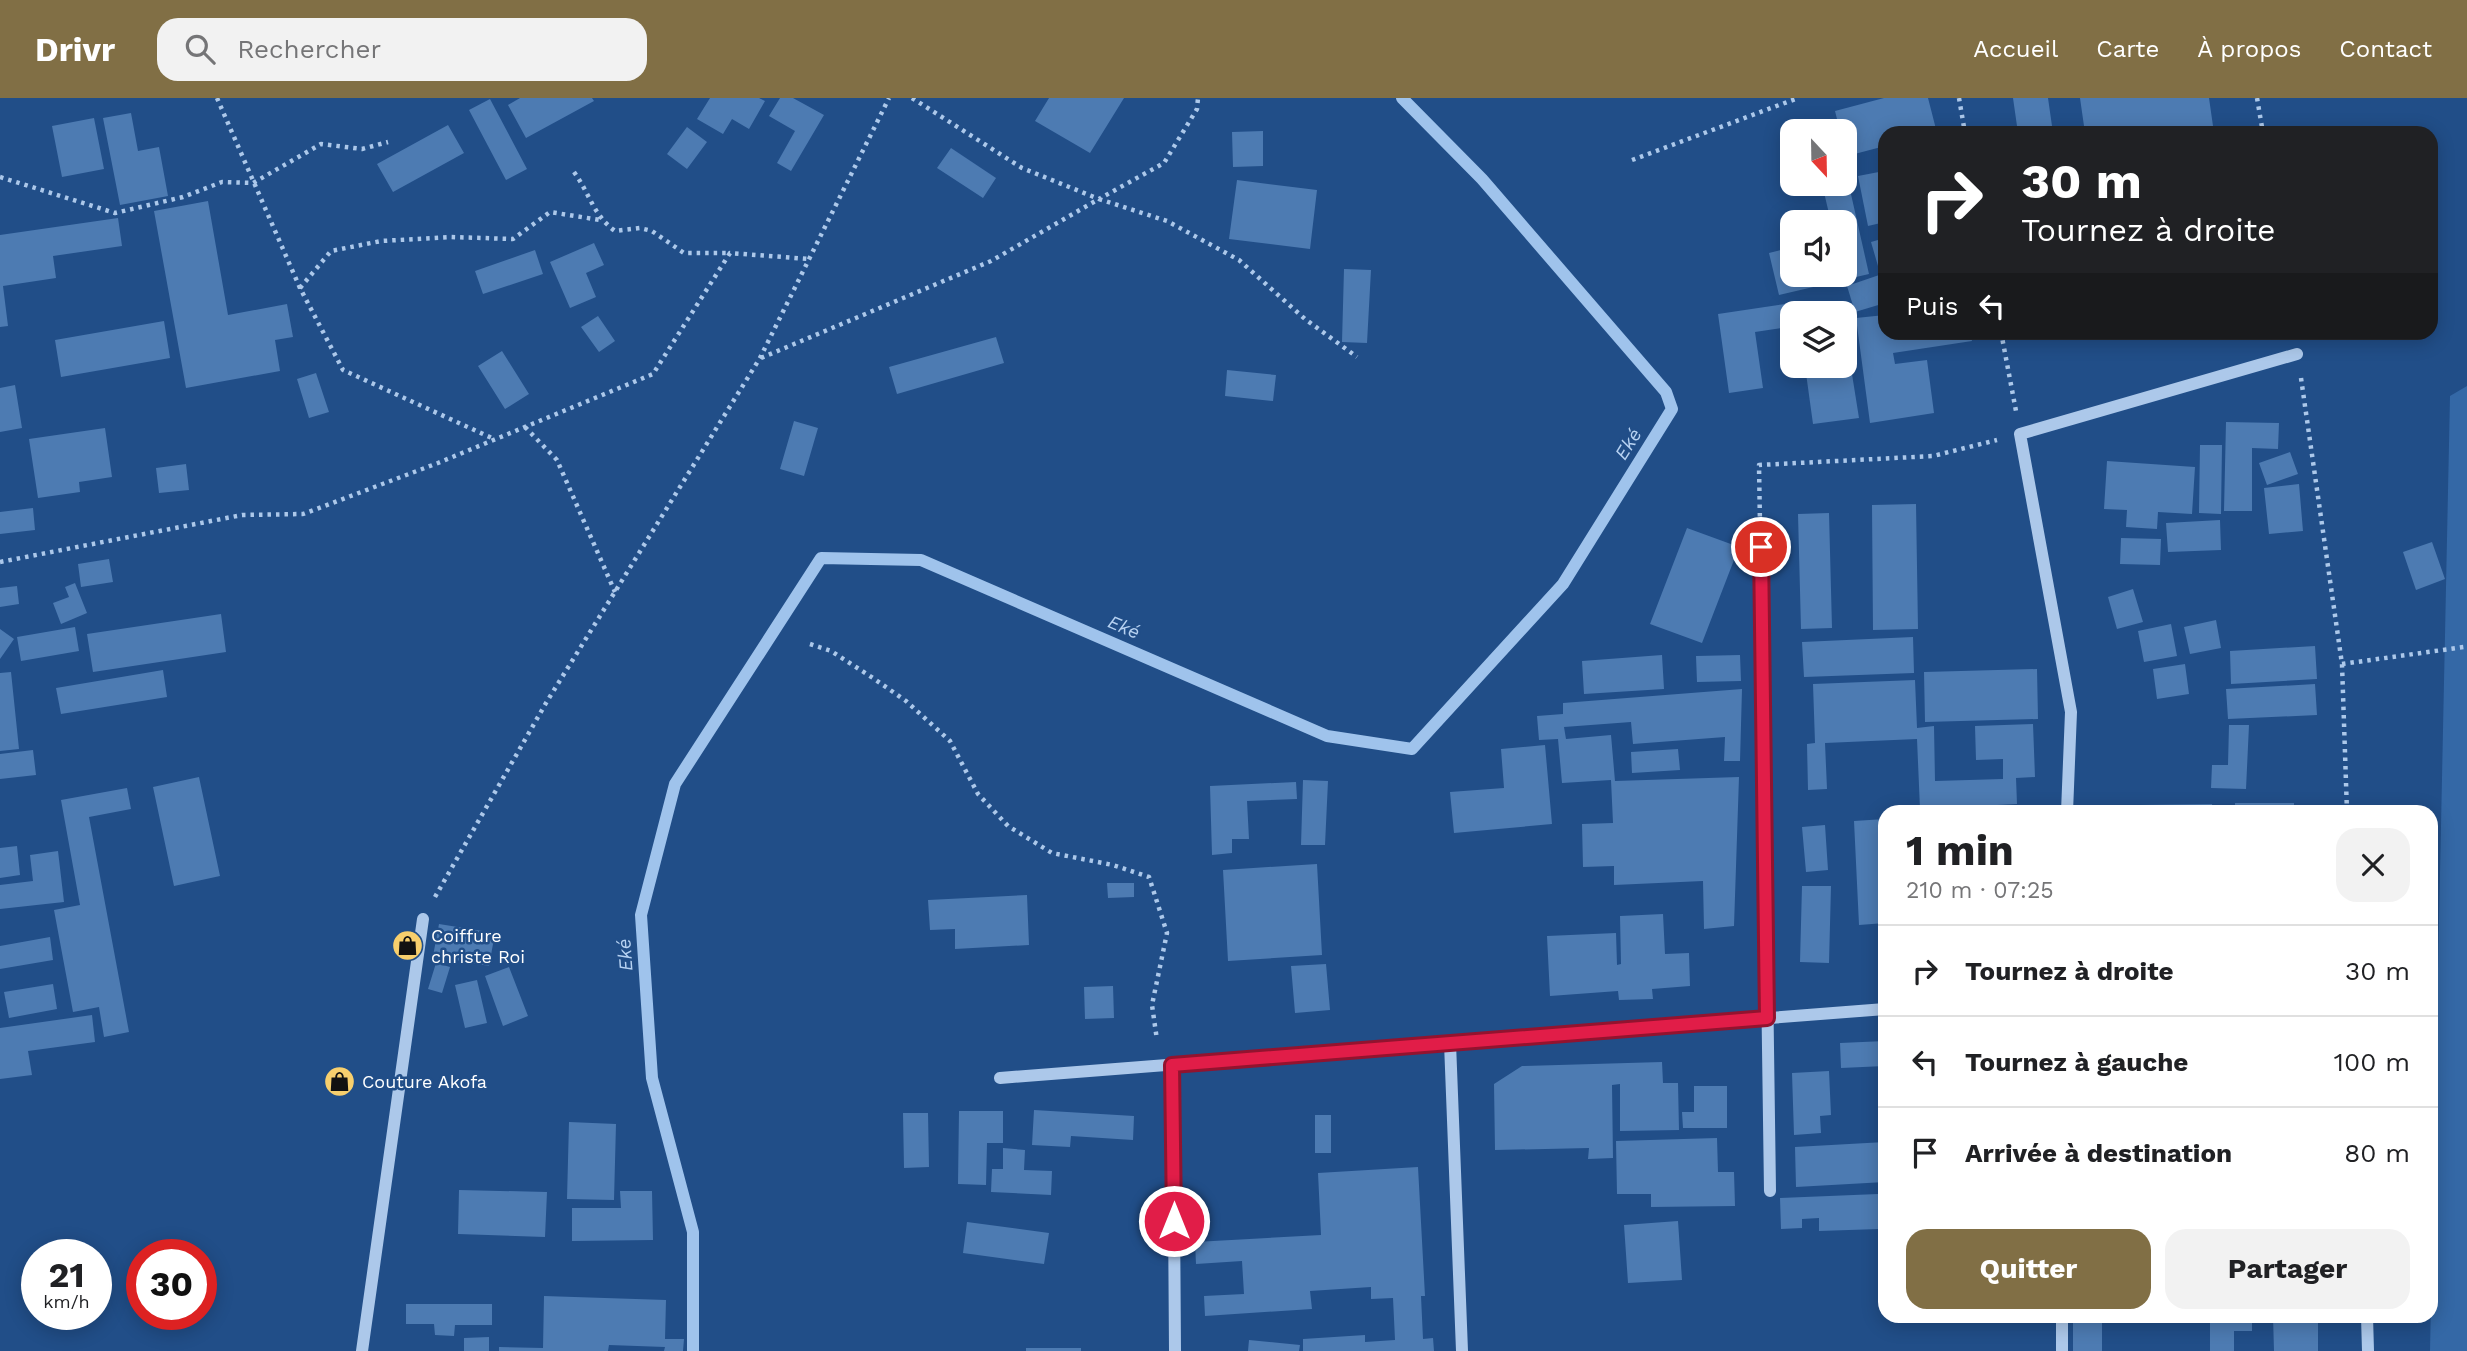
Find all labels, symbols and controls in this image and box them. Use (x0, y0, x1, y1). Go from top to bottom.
search box (157, 18, 647, 81)
text: Drivr (35, 30, 115, 69)
icon: search (181, 30, 219, 68)
text: Rechercher (237, 34, 381, 64)
text: Accueil (1973, 35, 2058, 63)
text: Carte (2096, 35, 2159, 63)
text: À propos (2197, 35, 2301, 63)
text: Contact (2339, 35, 2432, 63)
north arrow (1780, 119, 1857, 196)
map controls (1780, 119, 1857, 378)
text: 30 m (2021, 152, 2142, 210)
icon: right (1906, 154, 1997, 245)
button: sound (1780, 210, 1857, 287)
text: Tournez à droite (2021, 211, 2276, 249)
icon: left (1973, 287, 2011, 325)
text: Puis (1906, 291, 1959, 321)
button: layers (1780, 301, 1857, 378)
water label: Eké (1610, 424, 1646, 464)
pin (1731, 517, 1791, 577)
icon: arrive (1742, 528, 1780, 566)
water label: Eké (1104, 610, 1144, 644)
text: 1 min (1906, 826, 2014, 875)
button: close (2336, 828, 2410, 902)
text: 210 m · 07:25 (1906, 877, 2054, 904)
place label: Coiffure christe Roi (431, 925, 525, 967)
shop icon: Coiffure christe Roi (391, 928, 425, 962)
water label: Eké (612, 938, 638, 972)
icon: right (1906, 952, 1944, 990)
text: Tournez à droite (1965, 956, 2174, 986)
text: 30 m (2345, 956, 2410, 986)
icon: left (1906, 1043, 1944, 1081)
text: Tournez à gauche (1965, 1047, 2188, 1077)
text: 100 m (2334, 1047, 2410, 1077)
shop icon: Couture Akofa (322, 1064, 356, 1098)
place label: Couture Akofa (362, 1071, 487, 1092)
icon: arrive (1906, 1134, 1944, 1172)
text: Arrivée à destination (1965, 1138, 2232, 1168)
text: 80 m (2344, 1138, 2410, 1168)
position arrow (1137, 1184, 1211, 1258)
button: Quitter (1906, 1229, 2151, 1309)
button: Partager (2165, 1229, 2410, 1309)
speed limit sign: 30 (126, 1239, 217, 1330)
text: 21 (49, 1254, 84, 1296)
text: km/h (43, 1291, 90, 1312)

